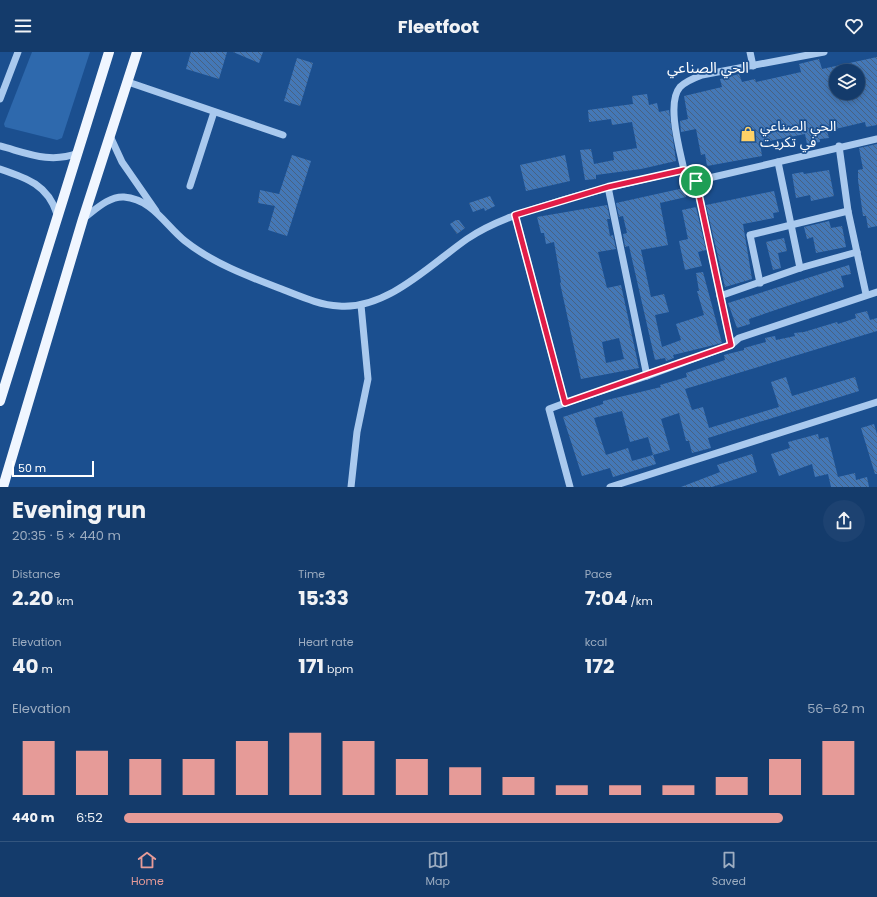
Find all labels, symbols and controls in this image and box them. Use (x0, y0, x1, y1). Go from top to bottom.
text: Fleetfoot (398, 14, 479, 39)
icon: menu (12, 15, 34, 37)
icon: heart (843, 15, 865, 37)
district label: الحي الصناعي (667, 57, 749, 79)
map controls (829, 64, 865, 100)
button: layers (829, 64, 865, 100)
place label: الحي الصناعي في تكريت (760, 116, 836, 153)
shop icon: الحي الصناعي في تكريت (739, 125, 757, 143)
pin (679, 164, 713, 198)
icon: arrive (685, 170, 707, 192)
scale bar (12, 459, 94, 478)
text: 50 m (18, 460, 46, 476)
text: Evening run (12, 495, 146, 526)
button: share (823, 500, 865, 542)
text: 20:35 · 5 × 440 m (12, 526, 121, 545)
text: Distance (12, 566, 60, 582)
text: Time (298, 566, 325, 582)
text: Pace (585, 566, 612, 582)
text: 2.20 (12, 584, 54, 612)
text: 15:33 (298, 584, 349, 612)
text: 7:04 (585, 584, 628, 612)
text: km (54, 593, 73, 609)
text: /km (628, 593, 653, 609)
text: Elevation (12, 634, 62, 650)
text: Heart rate (298, 634, 354, 650)
text: kcal (585, 634, 607, 650)
text: 40 (12, 652, 39, 680)
text: 171 (298, 652, 324, 680)
text: 172 (585, 652, 614, 680)
text: m (39, 661, 53, 677)
text: bpm (324, 661, 353, 677)
text: Elevation (12, 699, 71, 718)
text: 56–62 m (807, 699, 865, 718)
text: 440 m (12, 808, 55, 827)
text: 6:52 (76, 808, 103, 827)
tab: Home (131, 849, 164, 890)
tab: Map (426, 849, 450, 890)
tab: Saved (712, 849, 746, 890)

